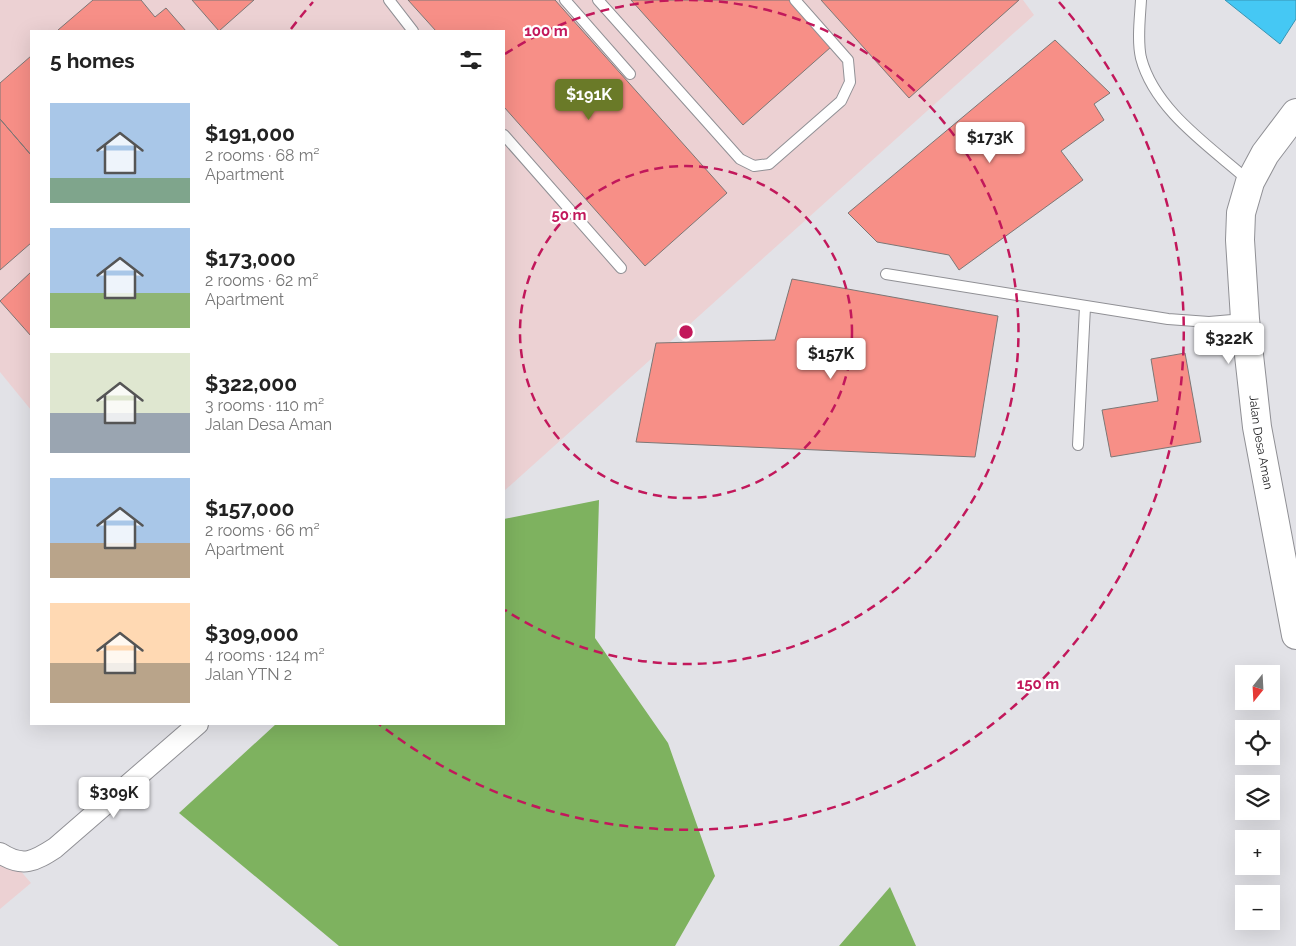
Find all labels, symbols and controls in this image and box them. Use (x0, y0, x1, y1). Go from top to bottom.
text: 100 m (524, 22, 568, 40)
icon: filters (457, 46, 485, 74)
text: 5 homes (50, 48, 135, 73)
pin: $191K (554, 78, 624, 121)
text: $191K (566, 85, 612, 104)
text: $191,000 (205, 121, 295, 146)
pin: $173K (955, 121, 1025, 164)
icon: home (90, 123, 150, 183)
text: $173K (967, 128, 1013, 147)
text: 2 rooms · 68 m² (205, 146, 320, 165)
text: Apartment (205, 165, 284, 184)
text: 50 m (551, 206, 587, 224)
text: $173,000 (205, 246, 296, 271)
icon: home (90, 248, 150, 308)
text: 2 rooms · 62 m² (205, 271, 318, 290)
text: Apartment (205, 290, 284, 309)
pin: $322K (1194, 322, 1264, 365)
centre of rings (677, 323, 695, 341)
text: $322K (1205, 329, 1253, 348)
pin: $157K (796, 338, 866, 380)
text: $157K (808, 344, 854, 363)
text: $322,000 (205, 371, 297, 396)
icon: home (90, 373, 150, 433)
street label: Jalan Desa Aman (1247, 394, 1276, 491)
text: 3 rooms · 110 m² (205, 396, 324, 415)
text: Jalan Desa Aman (205, 415, 332, 434)
text: $157,000 (205, 496, 295, 521)
icon: home (90, 498, 150, 558)
text: 2 rooms · 66 m² (205, 521, 320, 540)
text: Apartment (205, 540, 284, 559)
text: $309,000 (205, 621, 299, 646)
icon: home (90, 623, 150, 683)
text: 4 rooms · 124 m² (205, 646, 325, 665)
text: Jalan YTN 2 (205, 665, 292, 684)
north arrow (1235, 665, 1280, 710)
map controls (1235, 665, 1280, 930)
text: 150 m (1017, 675, 1059, 693)
button: locate (1235, 720, 1280, 765)
button: layers (1235, 775, 1280, 820)
pin: $309K (79, 776, 149, 819)
text: $309K (90, 783, 138, 802)
button: + (1235, 830, 1280, 875)
button: − (1235, 885, 1280, 930)

